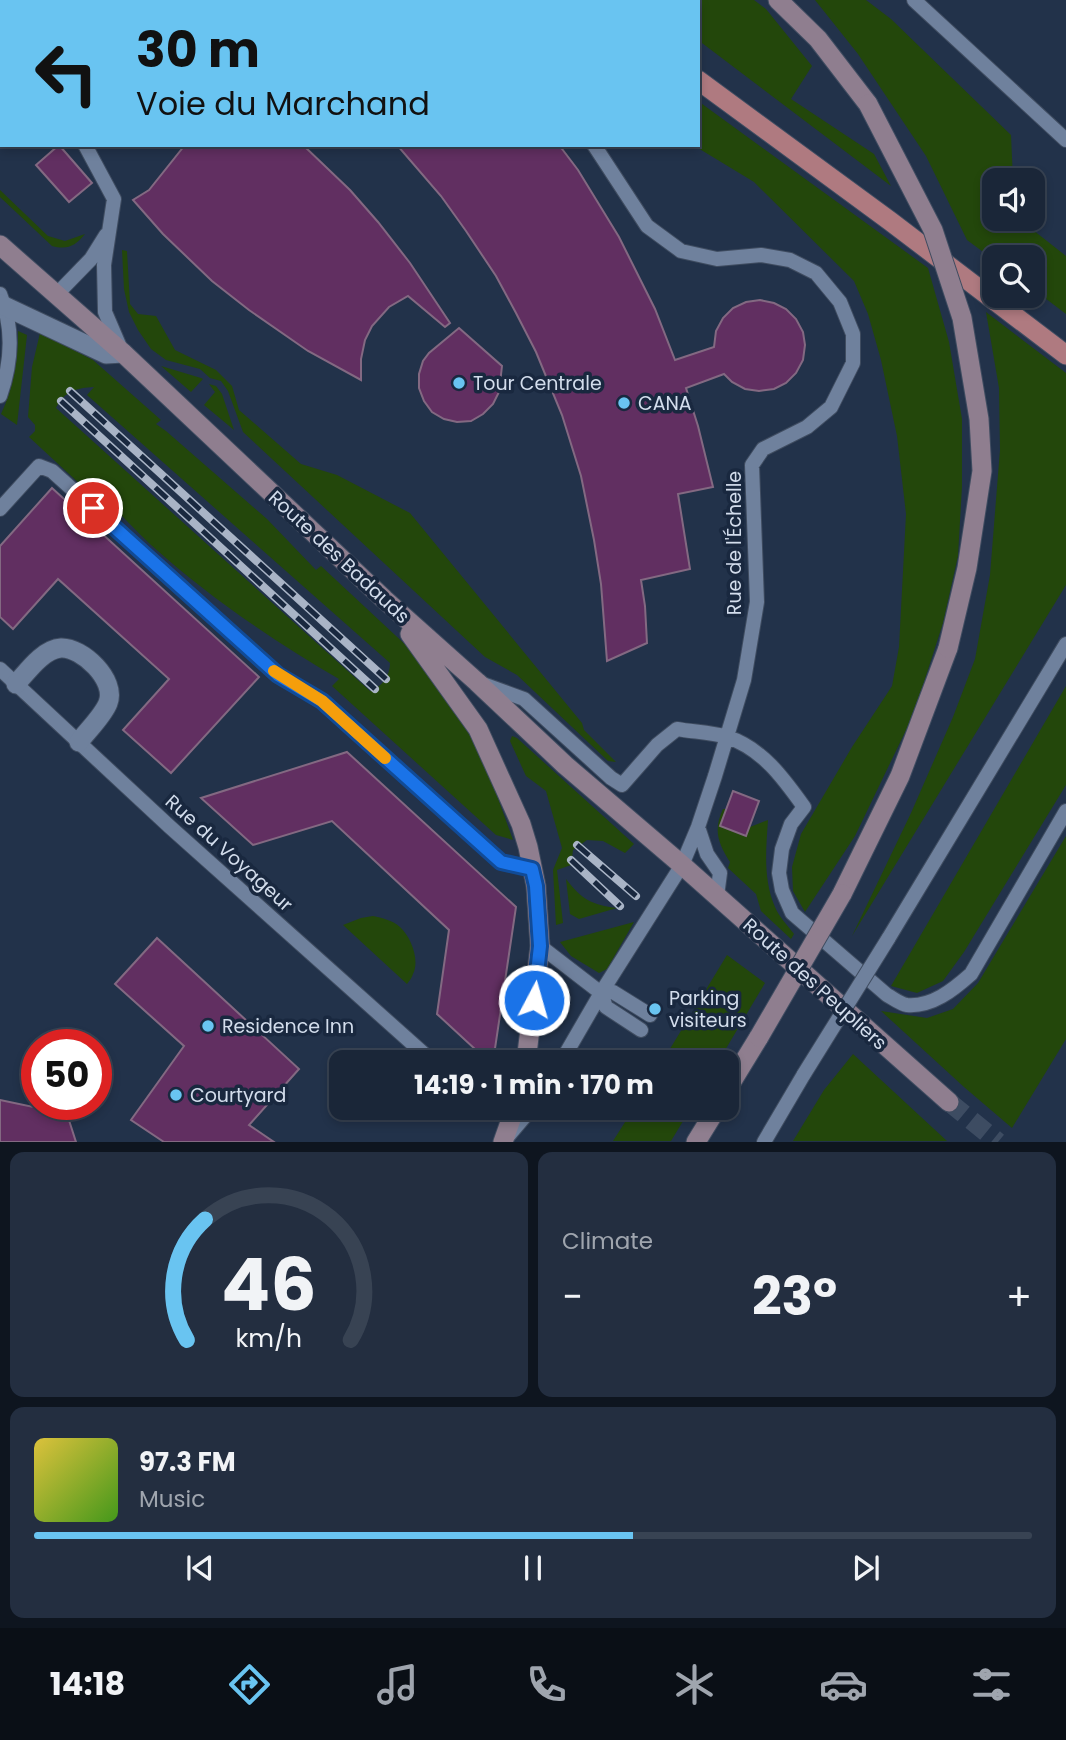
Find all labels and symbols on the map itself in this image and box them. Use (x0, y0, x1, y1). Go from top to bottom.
place label: Tour Centrale (473, 370, 602, 397)
marker: Tour Centrale (451, 375, 467, 391)
place label: CANA (638, 390, 692, 417)
marker: CANA (616, 395, 632, 411)
street label: Rue de l'Échelle (721, 471, 748, 615)
pin (63, 478, 123, 538)
street label: Route des Badauds (262, 484, 416, 630)
street label: Rue du Voyageur (159, 788, 299, 918)
street label: Route des Peupliers (737, 912, 893, 1056)
position arrow (497, 963, 571, 1037)
place label: Parking visiteurs (669, 985, 747, 1034)
marker: Parking visiteurs (647, 1001, 663, 1017)
place label: Residence Inn (222, 1013, 354, 1040)
marker: Residence Inn (200, 1018, 216, 1034)
speed limit sign: 50 (21, 1029, 112, 1120)
place label: Courtyard (190, 1082, 286, 1109)
marker: Courtyard (168, 1087, 184, 1103)

